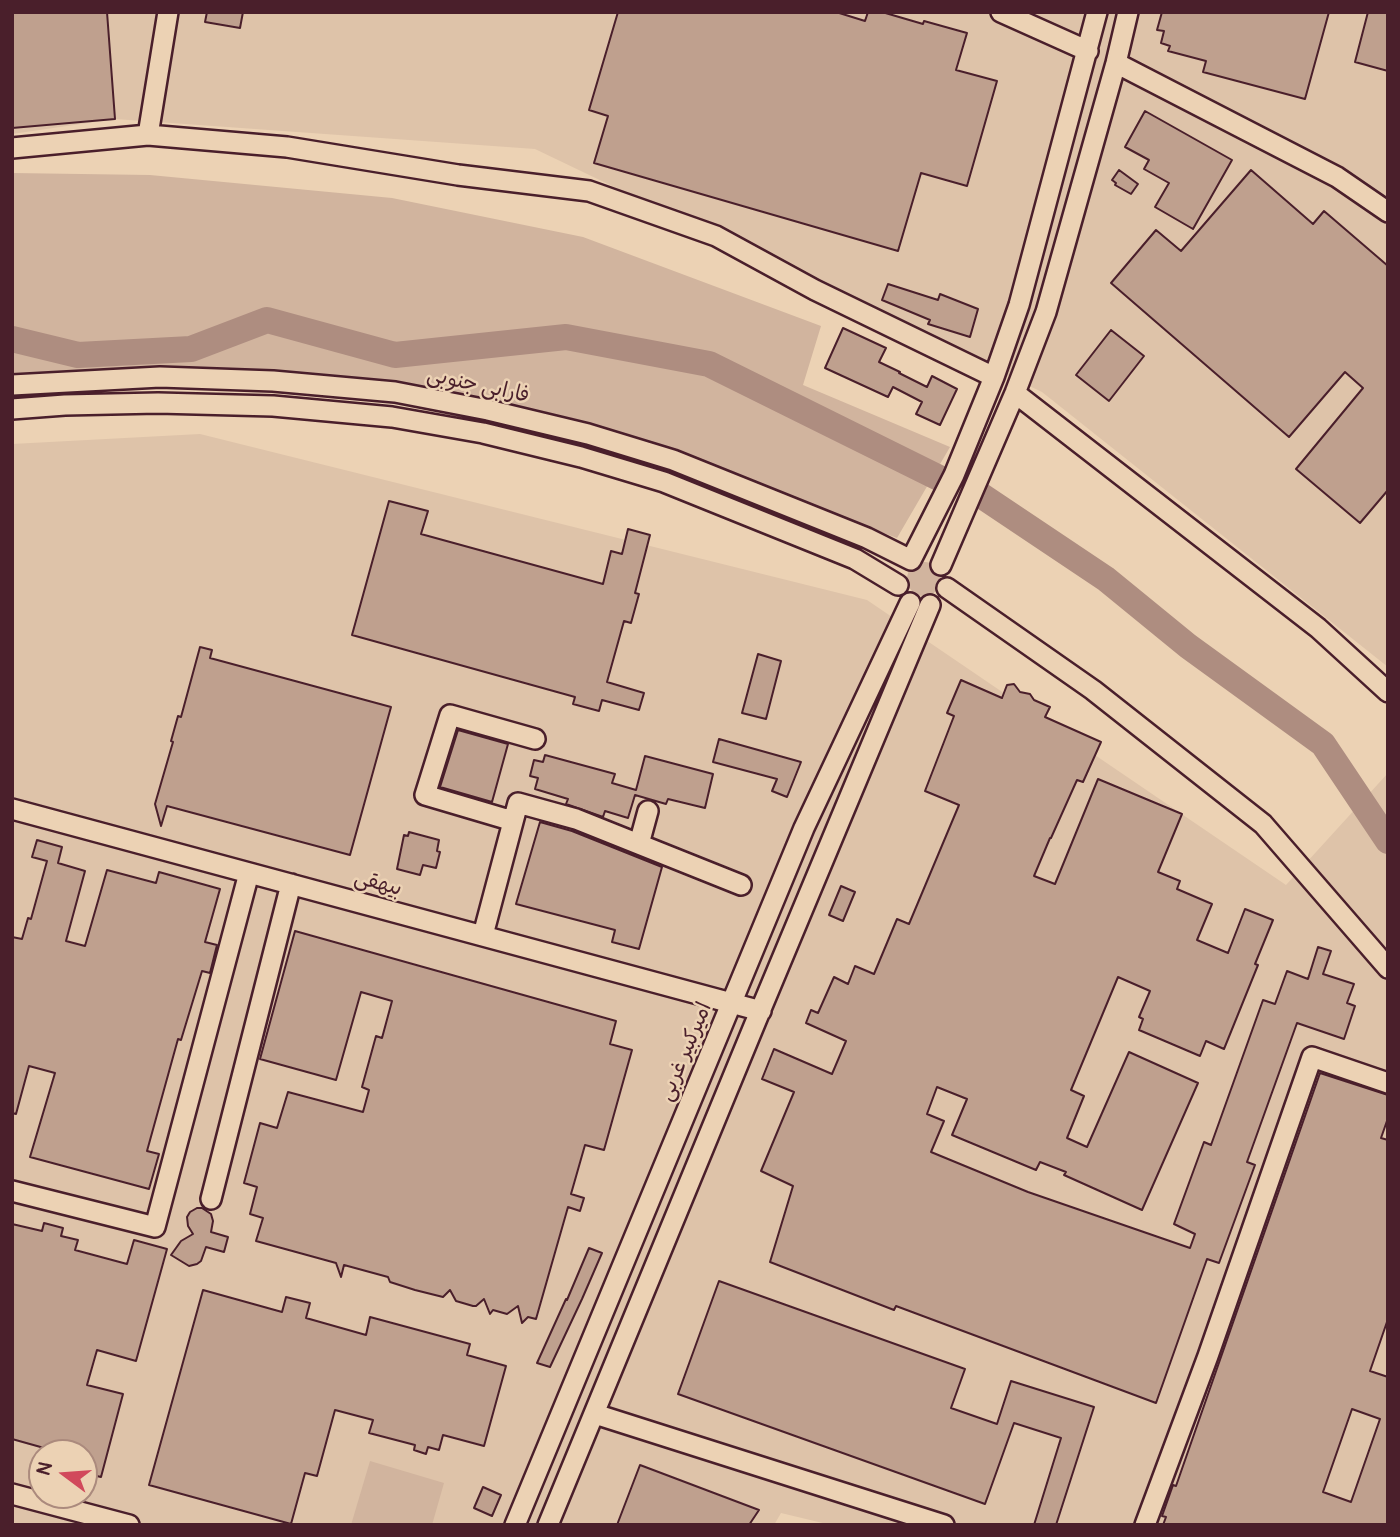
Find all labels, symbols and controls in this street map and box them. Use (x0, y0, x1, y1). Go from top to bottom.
street label: فارابی جنوبی (424, 363, 532, 409)
street label: بیهقی (351, 866, 405, 902)
street label: امیرکبیر غربی (654, 999, 718, 1105)
north arrow (28, 1439, 98, 1509)
text: N (31, 1459, 58, 1478)

